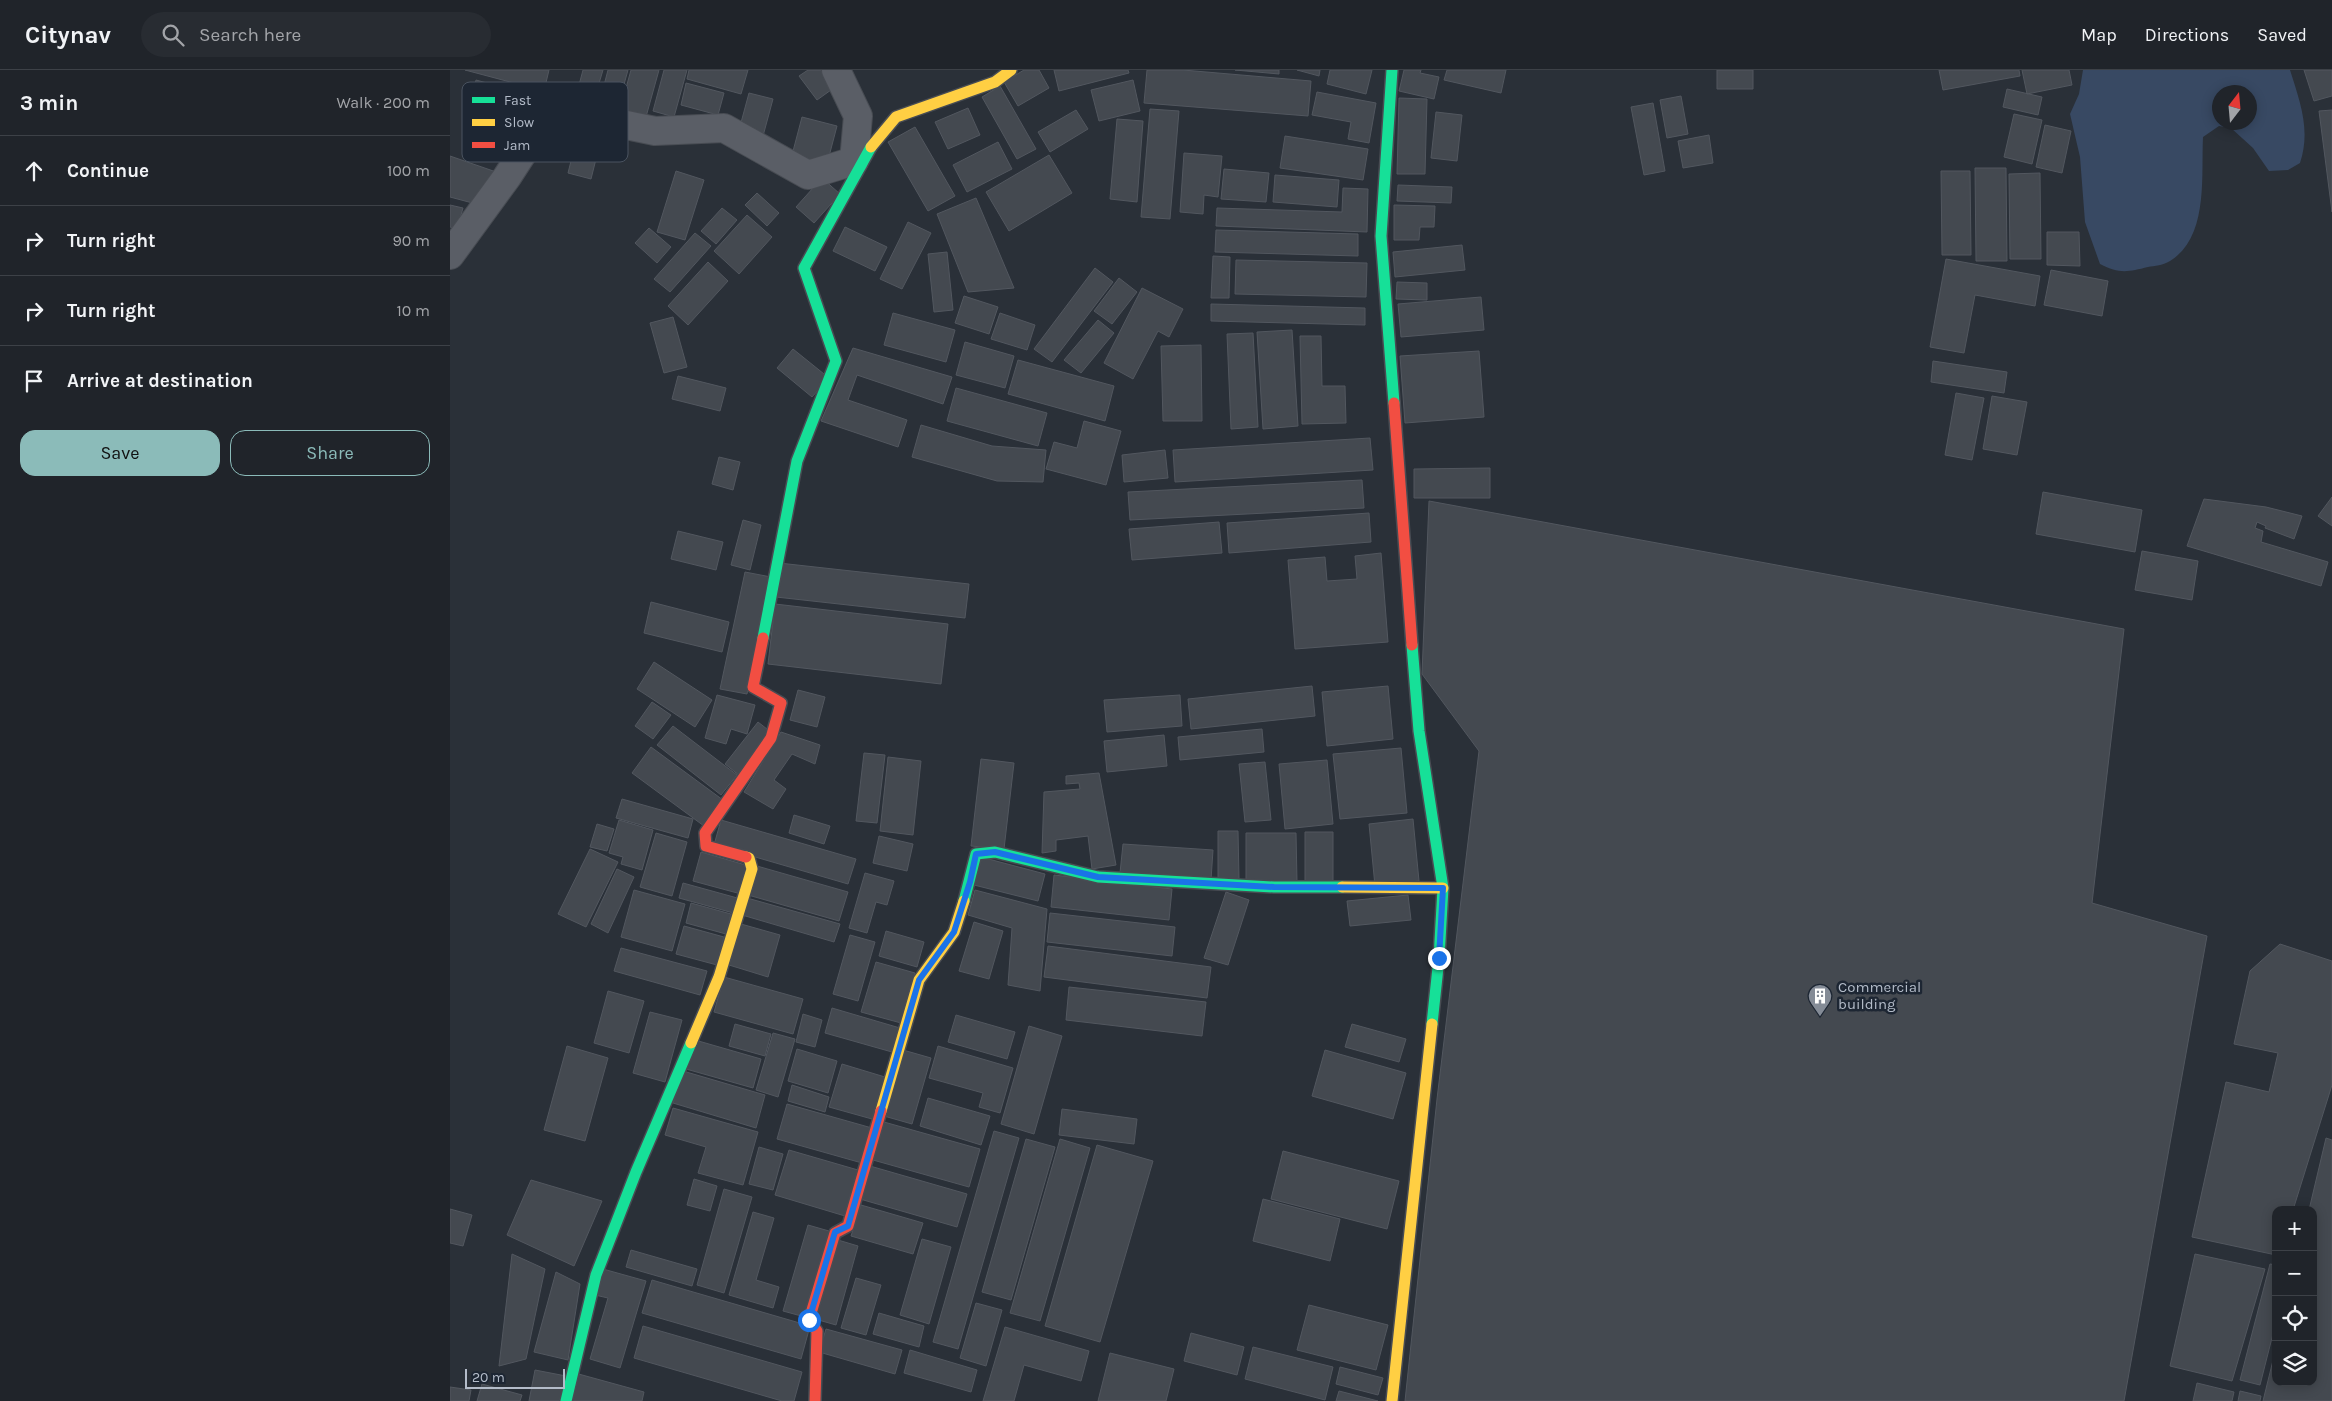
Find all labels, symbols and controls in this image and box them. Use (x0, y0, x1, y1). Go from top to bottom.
search box (141, 12, 491, 57)
text: Citynav (25, 21, 111, 49)
icon: search (159, 21, 187, 49)
text: Search here (199, 24, 301, 46)
text: Map (2081, 24, 2117, 46)
text: Directions (2145, 24, 2229, 46)
text: Saved (2257, 24, 2307, 46)
legend (462, 82, 628, 162)
north arrow (2212, 85, 2257, 130)
text: 3 min (20, 91, 78, 115)
text: Fast (504, 92, 531, 109)
text: Walk · 200 m (336, 93, 430, 112)
text: Slow (504, 114, 534, 131)
text: Jam (504, 137, 530, 154)
icon: ahead (20, 157, 48, 185)
text: Continue (67, 160, 149, 182)
text: 100 m (387, 161, 430, 180)
icon: right (20, 227, 48, 255)
text: Turn right (67, 230, 156, 252)
text: 90 m (392, 231, 430, 250)
icon: right (20, 297, 48, 325)
text: Turn right (67, 300, 156, 322)
text: 10 m (396, 301, 430, 320)
icon: arrive (20, 367, 48, 395)
text: Arrive at destination (67, 370, 253, 392)
button: Save (20, 430, 220, 476)
button: Share (230, 430, 430, 476)
route end (1428, 947, 1451, 970)
place label: Commercial building (1838, 978, 1921, 1013)
building icon: Commercial building (1807, 983, 1833, 1017)
map controls (2272, 1206, 2317, 1386)
button: + (2272, 1206, 2317, 1251)
button: − (2272, 1251, 2317, 1296)
button: locate (2272, 1296, 2317, 1341)
route start (798, 1309, 821, 1332)
button: layers (2272, 1341, 2317, 1386)
scale bar (465, 1366, 565, 1389)
text: 20 m (472, 1369, 505, 1386)

